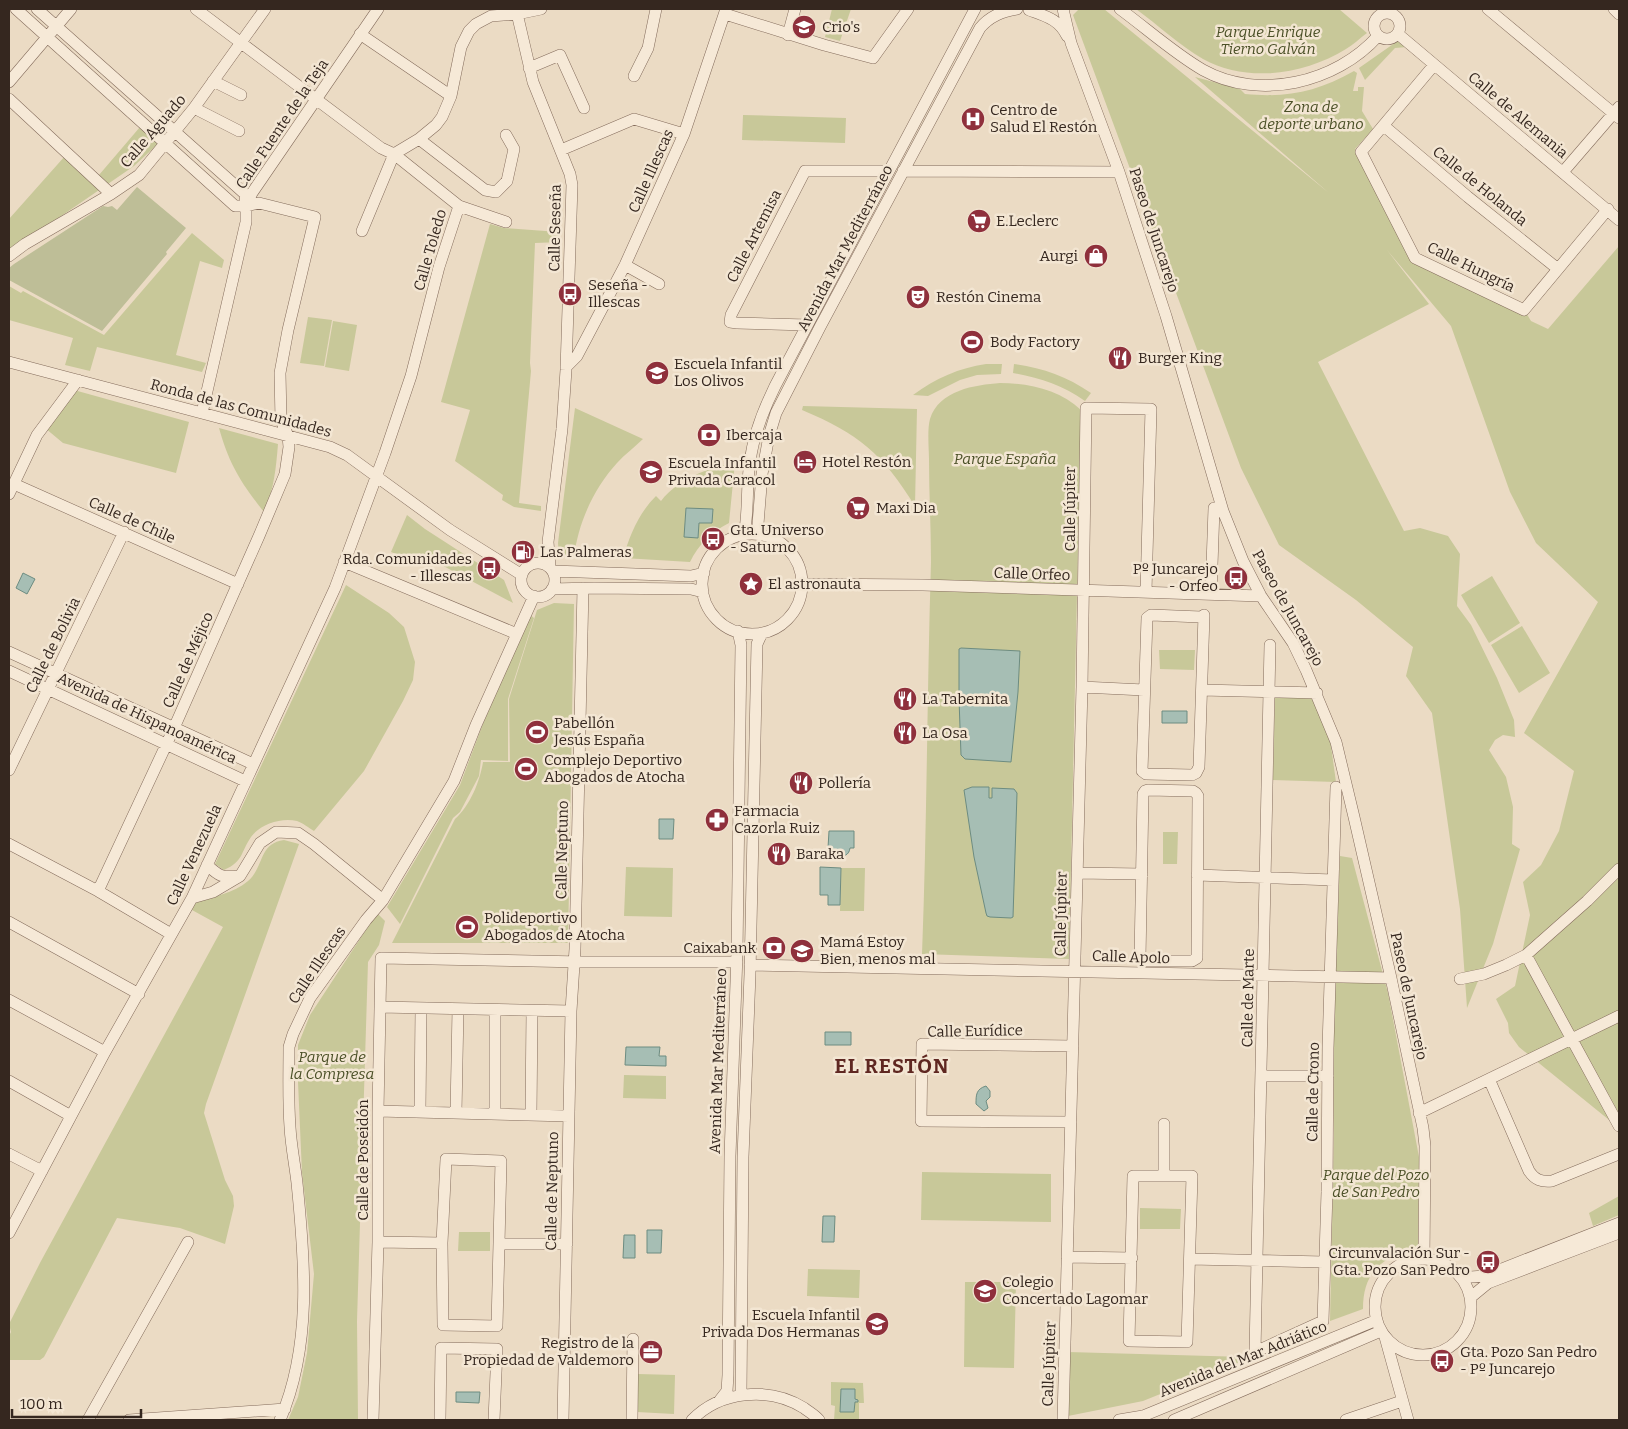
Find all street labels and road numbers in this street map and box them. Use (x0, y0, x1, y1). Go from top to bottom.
street label: Calle Fuente de la Teja (232, 56, 332, 192)
street label: Calle de Alemania (1464, 68, 1572, 162)
street label: Calle Aguado (116, 91, 190, 171)
street label: Calle Illescas (625, 126, 677, 216)
street label: Calle de Holanda (1429, 142, 1531, 230)
street label: Avenida Mar Mediterráneo (793, 162, 897, 334)
street label: Paseo de Juncarejo (1125, 165, 1183, 295)
street label: Calle Seseña (545, 184, 565, 272)
street label: Calle Artemisa (723, 186, 785, 286)
street label: Calle Toledo (410, 207, 450, 293)
street label: Calle Hungría (1424, 238, 1518, 296)
street label: Ronda de las Comunidades (148, 375, 334, 441)
street label: Calle Júpiter (1061, 466, 1079, 551)
street label: Calle de Chile (86, 493, 178, 547)
street label: Paseo de Juncarejo (1249, 547, 1327, 669)
street label: Calle Orfeo (993, 564, 1071, 584)
street label: Calle de Bolivia (22, 594, 84, 696)
street label: Calle de Méjico (159, 609, 217, 711)
street label: Avenida de Hispanoamérica (54, 668, 240, 768)
street label: Calle Neptuno (552, 800, 572, 900)
street label: Calle Venezuela (163, 801, 225, 909)
street label: Calle Júpiter (1051, 871, 1071, 957)
street label: Calle Illescas (285, 923, 349, 1007)
street label: Paseo de Juncarejo (1387, 931, 1431, 1061)
street label: Calle Apolo (1092, 947, 1170, 967)
street label: Calle de Marte (1238, 948, 1258, 1048)
street label: Avenida Mar Mediterráneo (706, 968, 730, 1154)
street label: Calle Eurídice (927, 1021, 1023, 1041)
street label: Calle de Crono (1303, 1042, 1323, 1142)
street label: Calle de Poseidón (354, 1099, 372, 1221)
street label: Calle de Neptuno (542, 1131, 562, 1251)
street label: Avenida del Mar Adriático (1157, 1317, 1329, 1401)
street label: Calle Júpiter (1039, 1321, 1059, 1407)

